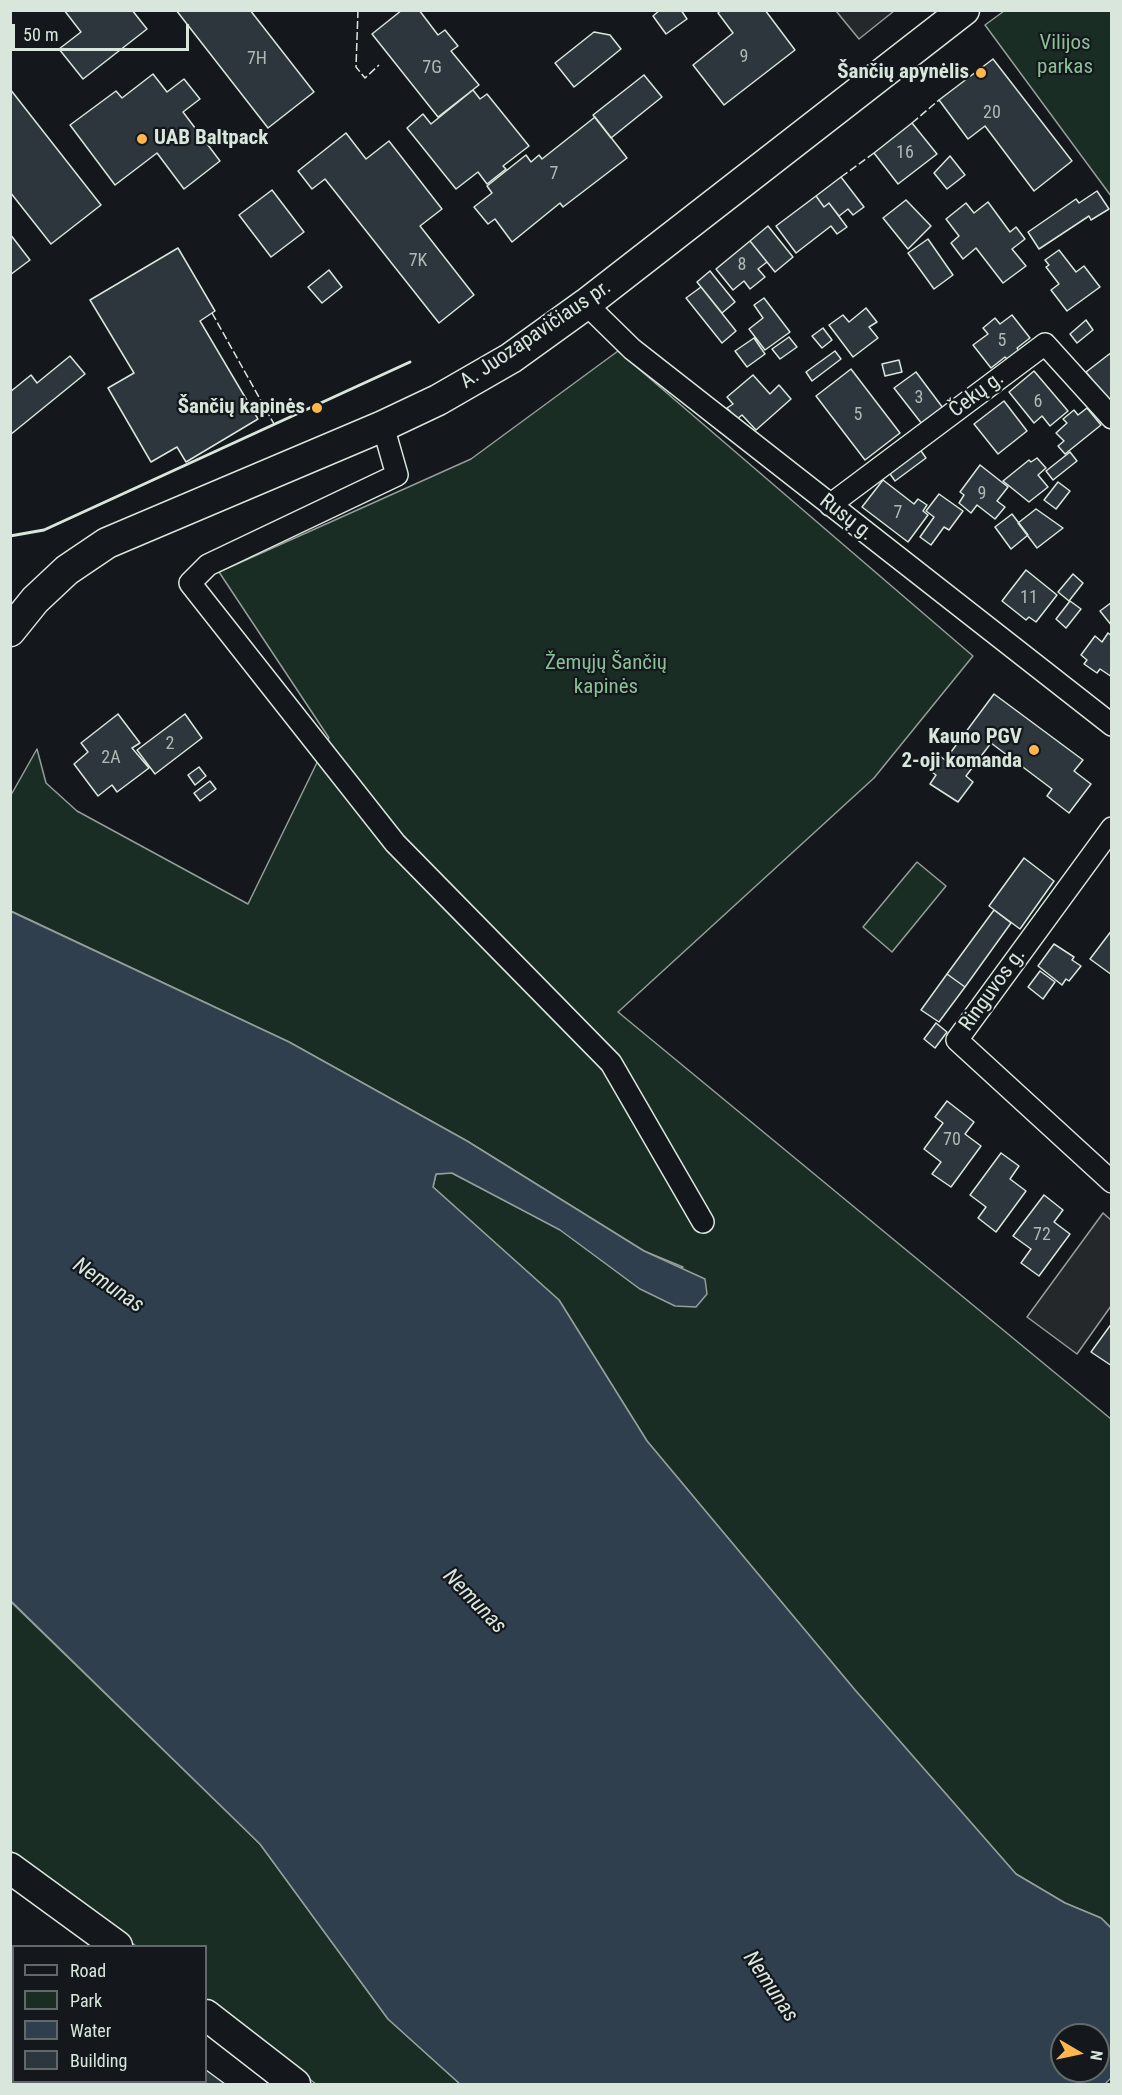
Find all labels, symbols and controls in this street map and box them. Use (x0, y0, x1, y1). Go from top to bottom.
scale bar (15, 12, 192, 50)
text: 50 m (23, 24, 58, 45)
park label: Vilijos parkas (1037, 31, 1093, 81)
house number: 9 (740, 46, 748, 68)
house number: 7H (247, 48, 267, 70)
house number: 7G (422, 57, 442, 79)
place label: Šančių apynėlis (837, 60, 969, 86)
marker: Šančių apynėlis (974, 66, 988, 80)
house number: 20 (983, 102, 1001, 124)
place label: UAB Baltpack (154, 126, 268, 152)
marker: UAB Baltpack (135, 132, 149, 146)
house number: 16 (896, 142, 914, 164)
house number: 7 (550, 163, 558, 185)
house number: 7K (409, 250, 427, 272)
house number: 8 (738, 254, 746, 276)
street label: A. Juozapavičiaus pr. (456, 275, 616, 395)
house number: 5 (998, 330, 1006, 352)
street label: Čekų g. (945, 366, 1009, 424)
house number: 3 (915, 387, 923, 409)
house number: 6 (1034, 391, 1042, 413)
place label: Šančių kapinės (178, 395, 305, 421)
marker: Šančių kapinės (310, 401, 324, 415)
house number: 5 (854, 404, 862, 426)
house number: 9 (978, 483, 986, 505)
street label: Rusų g. (814, 489, 878, 547)
house number: 7 (894, 502, 902, 524)
house number: 11 (1020, 587, 1038, 609)
park label: Žemųjų Šančių kapinės (545, 651, 667, 701)
place label: Kauno PGV 2-oji komanda (901, 725, 1022, 775)
house number: 2 (166, 733, 174, 755)
marker: Kauno PGV 2-oji komanda (1027, 743, 1041, 757)
house number: 2A (101, 747, 121, 769)
street label: Ringuvos g. (955, 944, 1031, 1036)
house number: 70 (943, 1129, 961, 1151)
house number: 72 (1033, 1224, 1051, 1246)
water label: Nemunas (67, 1253, 149, 1319)
water label: Nemunas (437, 1564, 511, 1640)
legend (12, 1945, 207, 2083)
water label: Nemunas (737, 1946, 803, 2028)
text: Road (70, 1960, 106, 1981)
text: Park (70, 1990, 102, 2011)
text: Water (70, 2020, 111, 2041)
north arrow (1050, 2023, 1110, 2083)
text: N (1086, 2049, 1106, 2062)
text: Building (70, 2050, 127, 2071)

